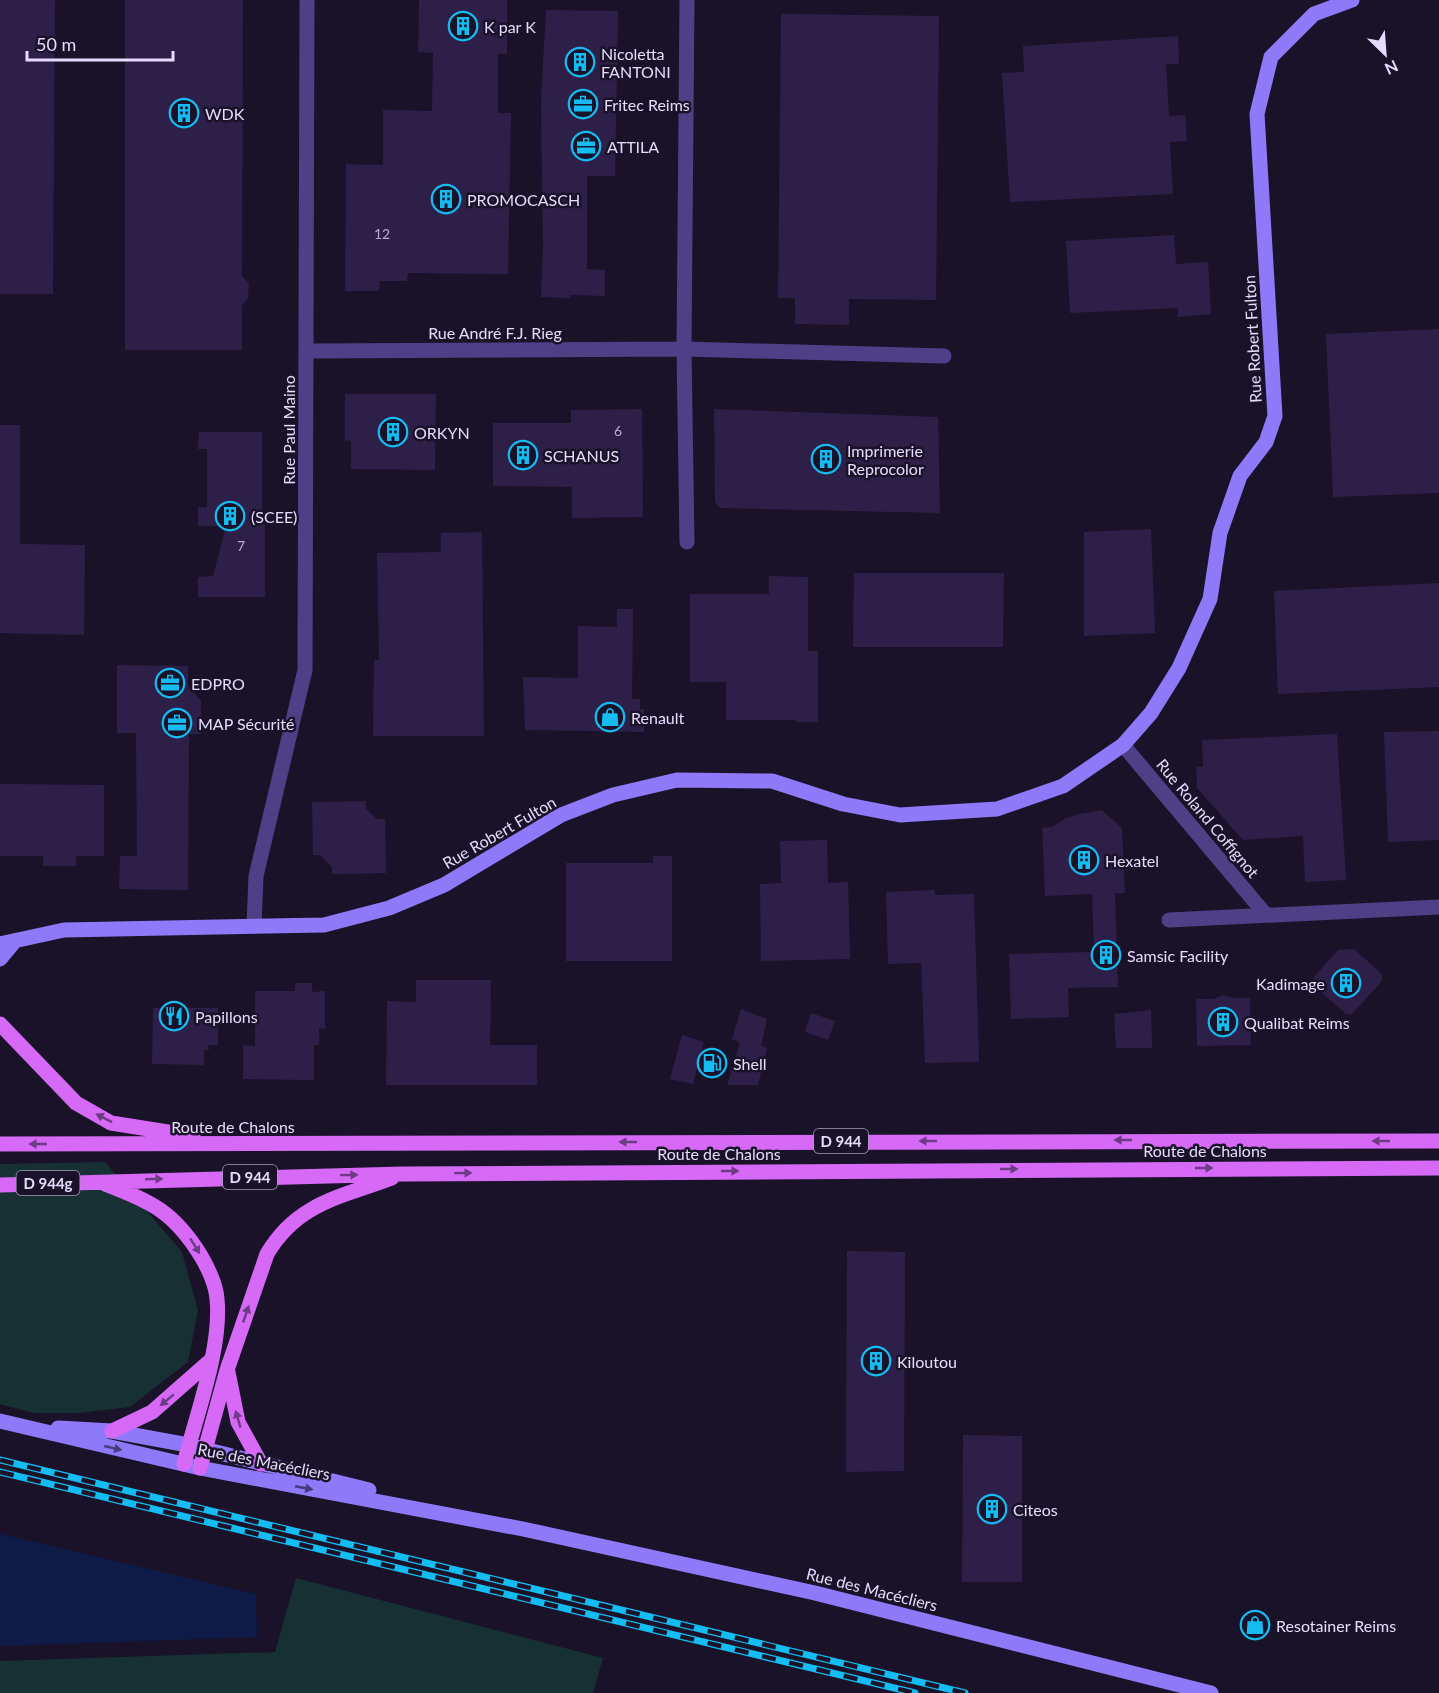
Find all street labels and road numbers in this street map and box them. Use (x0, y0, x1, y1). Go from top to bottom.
street label: Rue Robert Fulton (1239, 275, 1265, 403)
street label: Rue André F.J. Rieg (428, 323, 562, 342)
street label: Rue Paul Maino (279, 375, 298, 485)
street label: Rue Roland Coffignot (1153, 755, 1263, 881)
street label: Rue Robert Fulton (439, 792, 559, 872)
street label: Route de Chalons (171, 1117, 295, 1136)
road number: D 944 (814, 1129, 868, 1153)
street label: Route de Chalons (1143, 1141, 1267, 1160)
street label: Route de Chalons (657, 1144, 781, 1163)
road number: D 944 (223, 1165, 277, 1189)
road number: D 944g (16, 1171, 80, 1195)
street label: Rue des Macécliers (196, 1439, 332, 1483)
street label: Rue des Macécliers (804, 1564, 940, 1615)

